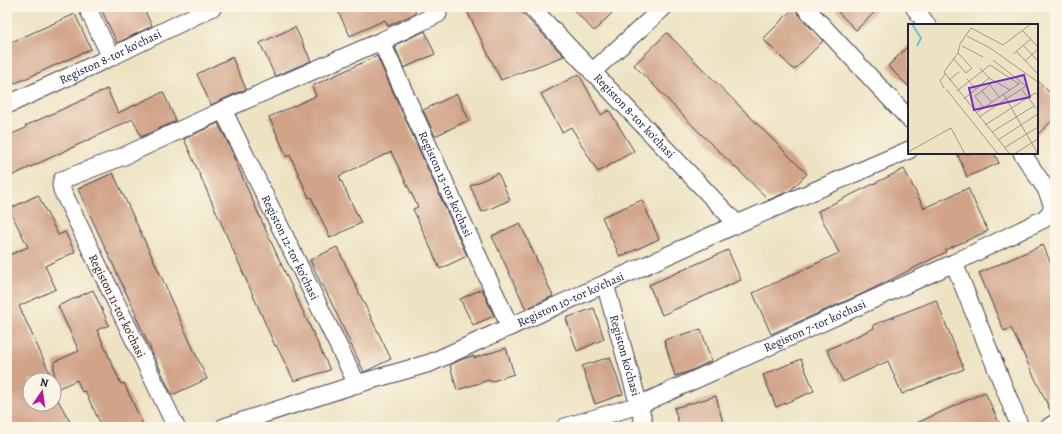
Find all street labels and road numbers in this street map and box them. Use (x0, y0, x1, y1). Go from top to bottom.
street label: Registon 8-tor ko'chasi (57, 26, 164, 88)
street label: Registon 8-tor ko'chasi (590, 70, 678, 162)
street label: Registon 13-tor ko'chasi (415, 129, 476, 240)
street label: Registon 12-tor ko'chasi (258, 192, 323, 303)
street label: Registon 11-tor ko'chasi (85, 252, 149, 360)
street label: Registon 10-tor ko'chasi (514, 268, 627, 331)
street label: Registon 7-tor ko'chasi (761, 296, 868, 356)
street label: Registon ko'chasi (606, 313, 644, 398)

